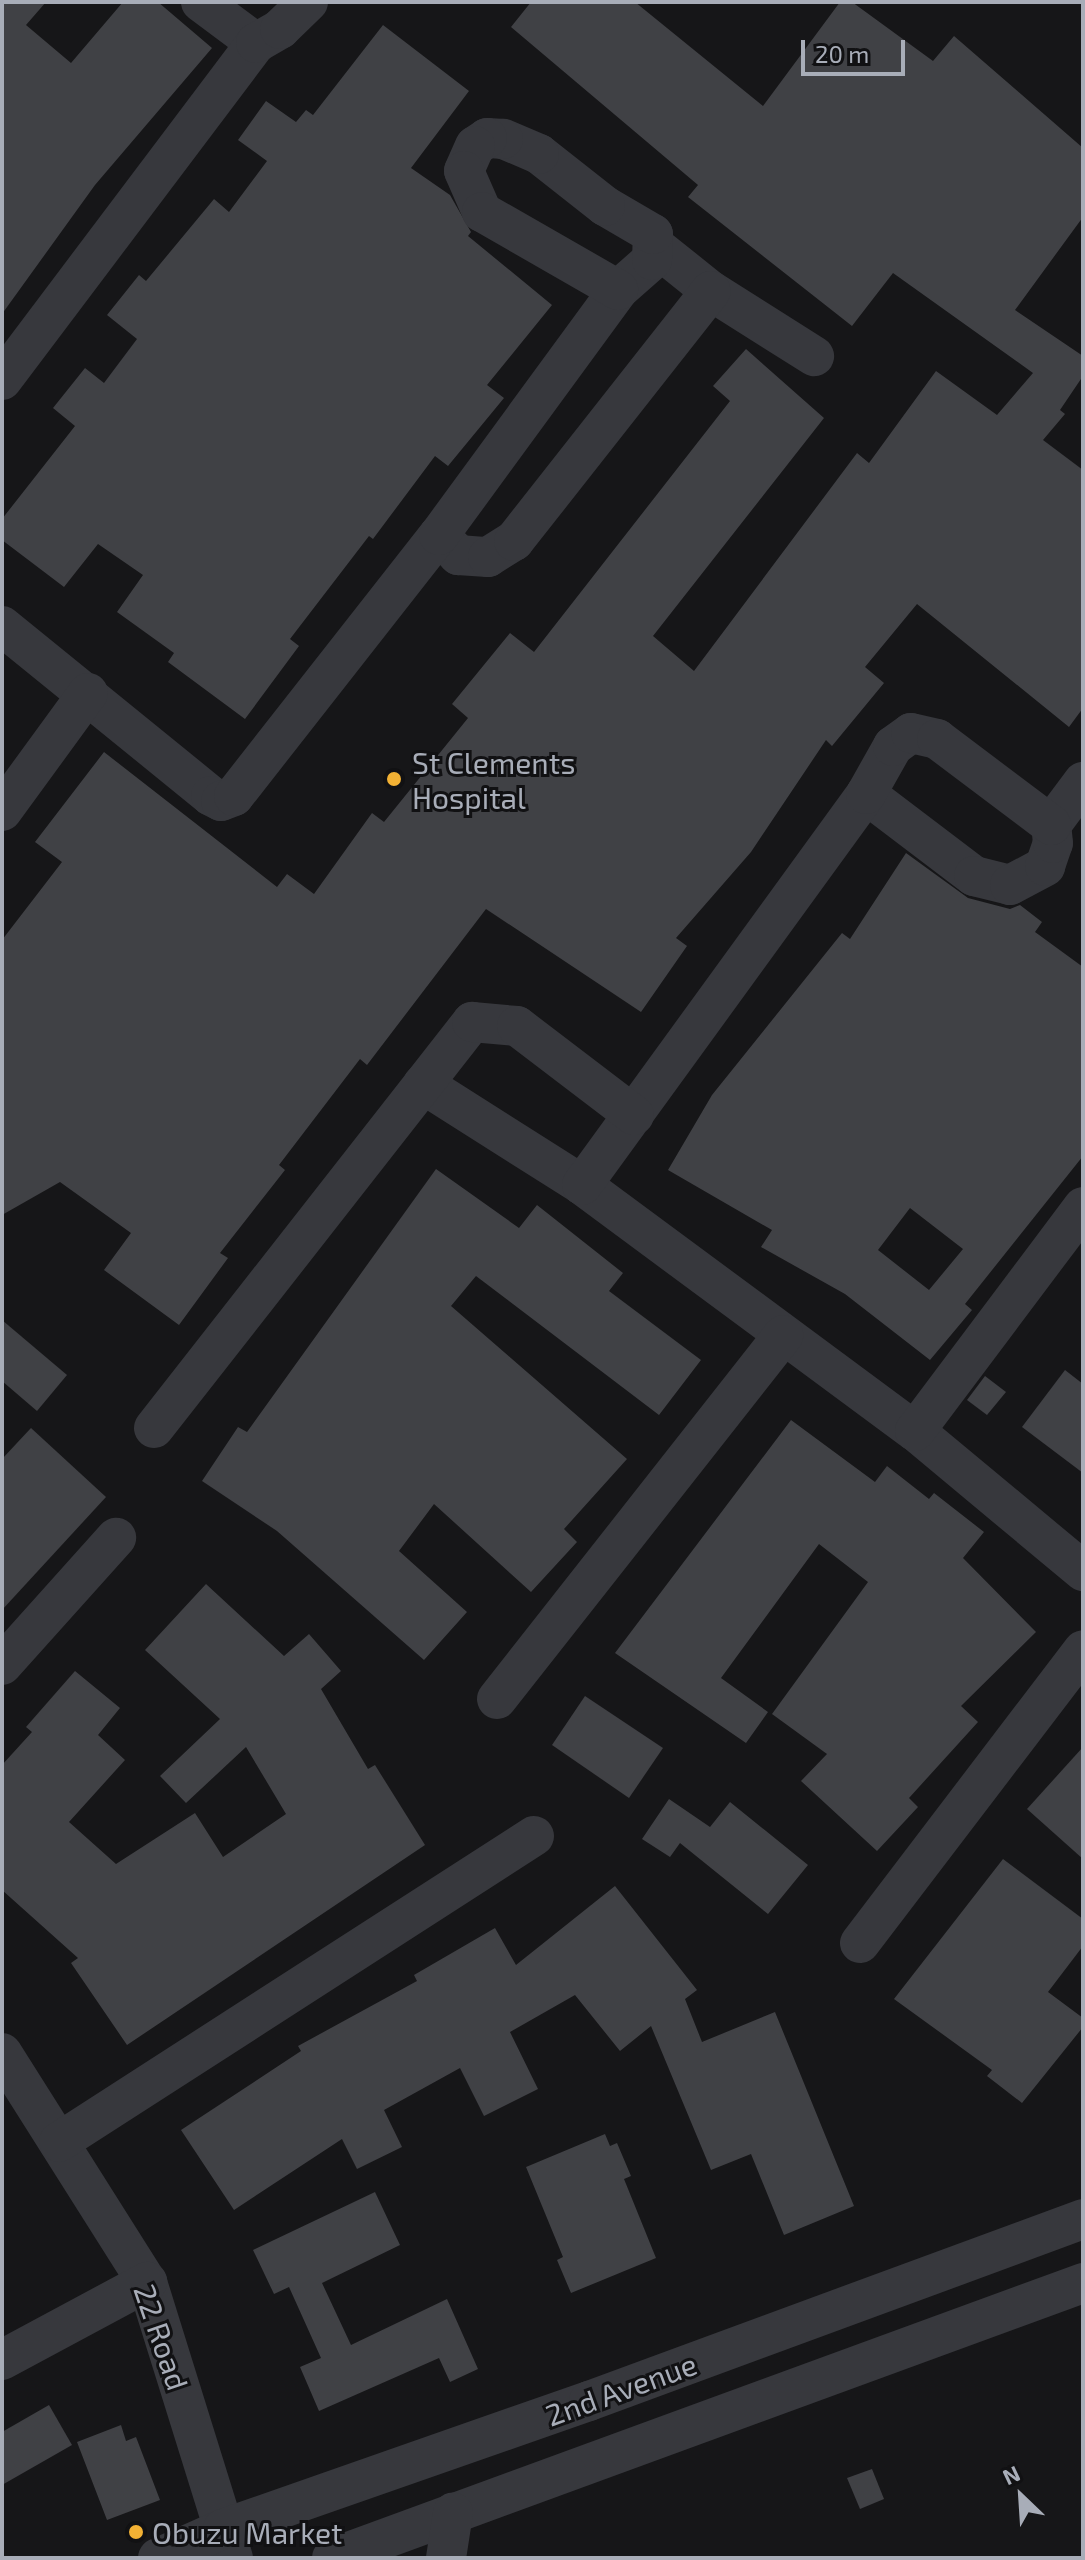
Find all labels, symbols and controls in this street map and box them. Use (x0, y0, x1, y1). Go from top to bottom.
scale bar (805, 24, 909, 74)
text: 20 m (815, 39, 869, 68)
place label: St Clements Hospital (412, 744, 575, 814)
marker: St Clements Hospital (383, 768, 405, 790)
street label: 22 Road (127, 2279, 197, 2395)
street label: 2nd Avenue (540, 2345, 702, 2433)
north arrow (981, 2456, 1061, 2536)
text: N (998, 2459, 1024, 2489)
place label: Obuzu Market (152, 2514, 342, 2550)
marker: Obuzu Market (127, 2523, 145, 2541)

